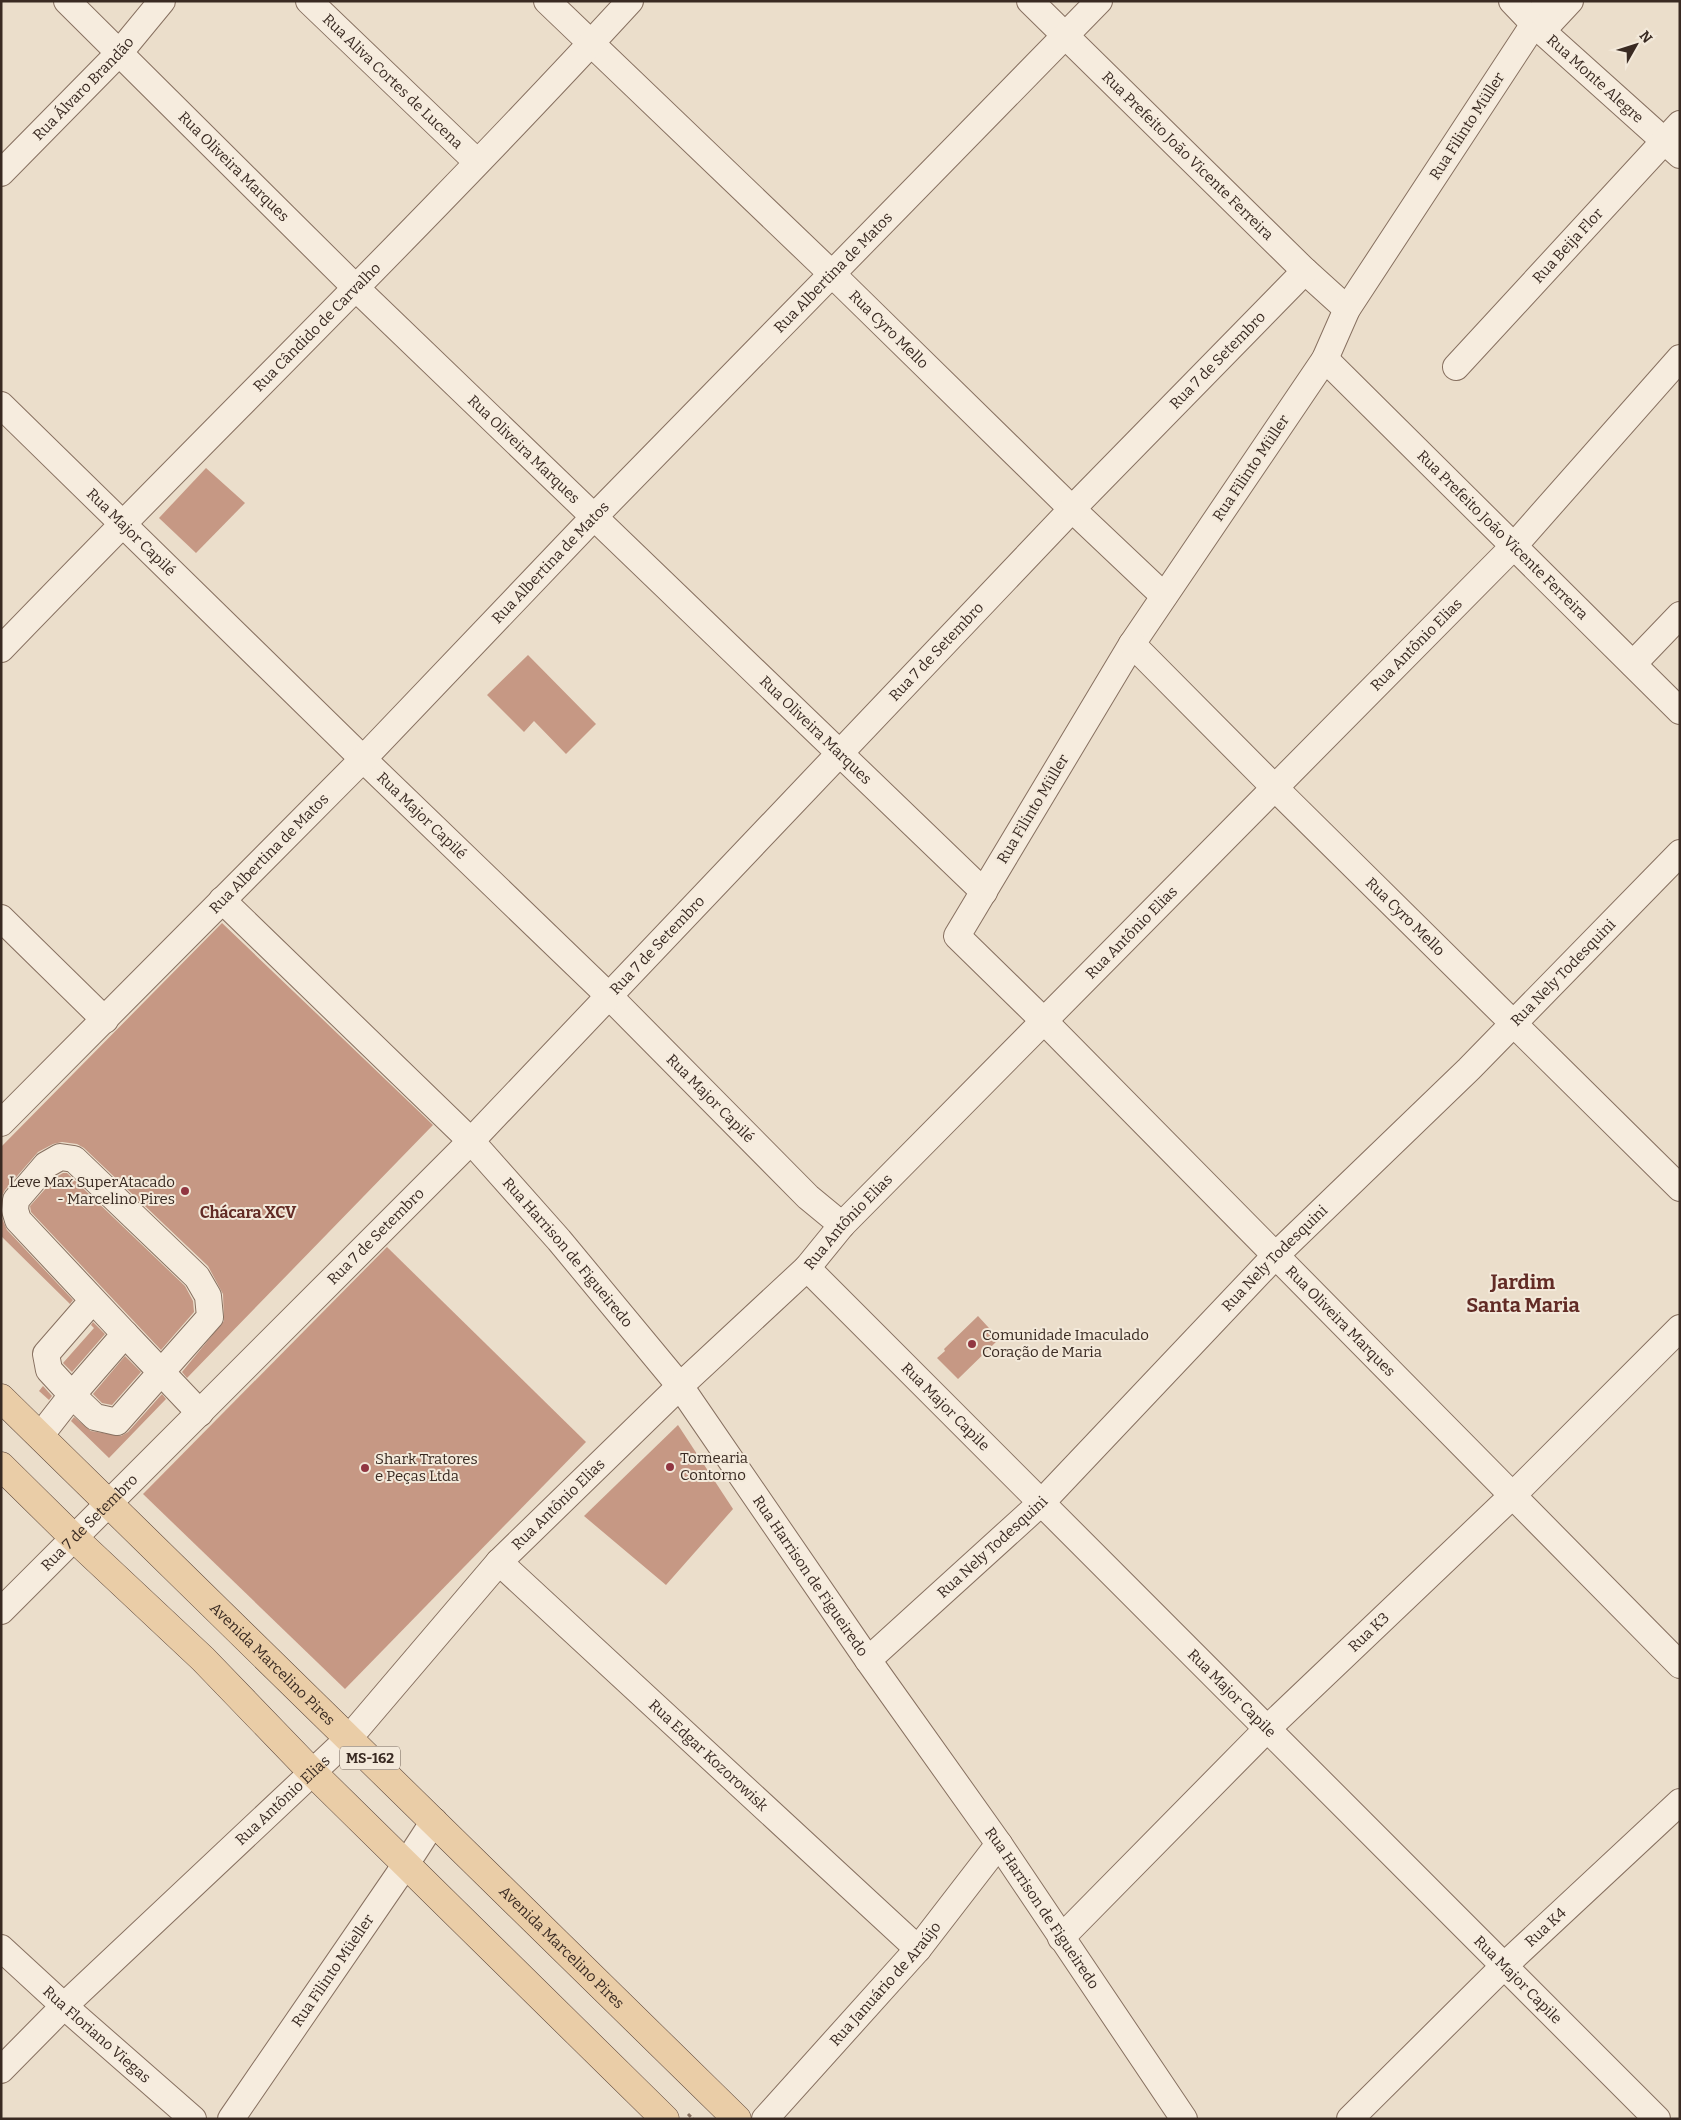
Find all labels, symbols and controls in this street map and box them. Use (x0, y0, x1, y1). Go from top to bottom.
street label: Rua Aliva Cortes de Lucena (319, 10, 466, 152)
north arrow (1611, 20, 1661, 70)
text: N (1636, 28, 1656, 47)
street label: Rua Monte Alegre (1543, 31, 1647, 127)
street label: Rua Álvaro Brandão (29, 33, 138, 144)
street label: Rua Prefeito João Vicente Ferreira (1098, 68, 1277, 244)
street label: Rua Filinto Müller (1426, 69, 1509, 183)
street label: Rua Oliveira Marques (175, 108, 293, 225)
street label: Rua Beija Flor (1529, 204, 1607, 287)
street label: Rua Albertina de Matos (770, 208, 896, 337)
street label: Rua Cândido de Carvalho (250, 259, 384, 395)
street label: Rua Cyro Mello (845, 287, 932, 372)
street label: Rua 7 de Setembro (1166, 308, 1269, 413)
street label: Rua Oliveira Marques (464, 391, 583, 507)
street label: Rua Filinto Müller (1209, 411, 1293, 524)
street label: Rua Prefeito João Vicente Ferreira (1413, 447, 1592, 623)
street label: Rua Major Capilé (83, 485, 179, 580)
street label: Rua Albertina de Matos (488, 498, 613, 627)
street label: Rua Antônio Elias (1367, 595, 1466, 695)
street label: Rua 7 de Setembro (885, 599, 987, 705)
street label: Rua Oliveira Marques (756, 672, 875, 788)
street label: Rua Filinto Müller (993, 751, 1073, 867)
street label: Rua Major Capilé (373, 768, 470, 863)
street label: Rua Albertina de Matos (206, 790, 332, 917)
street label: Rua Cyro Mello (1362, 874, 1449, 960)
street label: Rua Antônio Elias (1082, 883, 1181, 983)
street label: Rua 7 de Setembro (606, 892, 708, 998)
street label: Rua Nely Todesquini (1507, 915, 1620, 1030)
street label: Rua Major Capilé (663, 1050, 758, 1146)
street label: Rua Antônio Elias (800, 1170, 896, 1273)
place label: Leve Max SuperAtacado - Marcelino Pires (9, 1173, 175, 1208)
street label: Rua Harrison de Figueiredo (499, 1174, 636, 1331)
street label: Rua 7 de Setembro (324, 1184, 428, 1288)
marker: Leve Max SuperAtacado - Marcelino Pires (179, 1185, 191, 1197)
street label: Rua Nely Todesquini (1218, 1201, 1332, 1315)
district label: Chácara XCV (200, 1203, 297, 1222)
street label: Rua Oliveira Marques (1282, 1262, 1399, 1380)
district label: Jardim Santa Maria (1466, 1270, 1580, 1317)
place label: Comunidade Imaculado Coração de Maria (982, 1326, 1149, 1361)
marker: Comunidade Imaculado Coração de Maria (966, 1338, 978, 1350)
street label: Rua Major Capile (898, 1359, 993, 1455)
place label: Tornearia Contorno (680, 1449, 748, 1484)
place label: Shark Tratores e Peças Ltda (375, 1450, 478, 1485)
street label: Rua Antônio Elias (508, 1455, 609, 1554)
marker: Tornearia Contorno (664, 1461, 676, 1473)
marker: Shark Tratores e Peças Ltda (359, 1462, 371, 1474)
street label: Rua 7 de Setembro (37, 1471, 141, 1575)
street label: Rua Harrison de Figueiredo (749, 1492, 872, 1660)
street label: Rua Nely Todesquini (934, 1492, 1052, 1602)
street label: Avenida Marcelino Pires (206, 1599, 339, 1729)
street label: Rua K3 (1345, 1609, 1393, 1656)
street label: Rua Major Capile (1184, 1645, 1280, 1741)
street label: Rua Edgar Kozorowisk (645, 1696, 772, 1815)
road number: MS-162 (340, 1746, 400, 1770)
street label: Rua Antônio Elias (232, 1752, 334, 1849)
street label: Rua Harrison de Figueiredo (981, 1824, 1103, 1992)
street label: Avenida Marcelino Pires (496, 1882, 628, 2013)
street label: Rua K4 (1521, 1904, 1570, 1951)
street label: Rua Filinto Müeller (288, 1911, 378, 2030)
street label: Rua Januário de Araújo (826, 1918, 945, 2050)
street label: Rua Major Capile (1470, 1932, 1566, 2028)
street label: Rua Floriano Viegas (39, 1982, 154, 2087)

